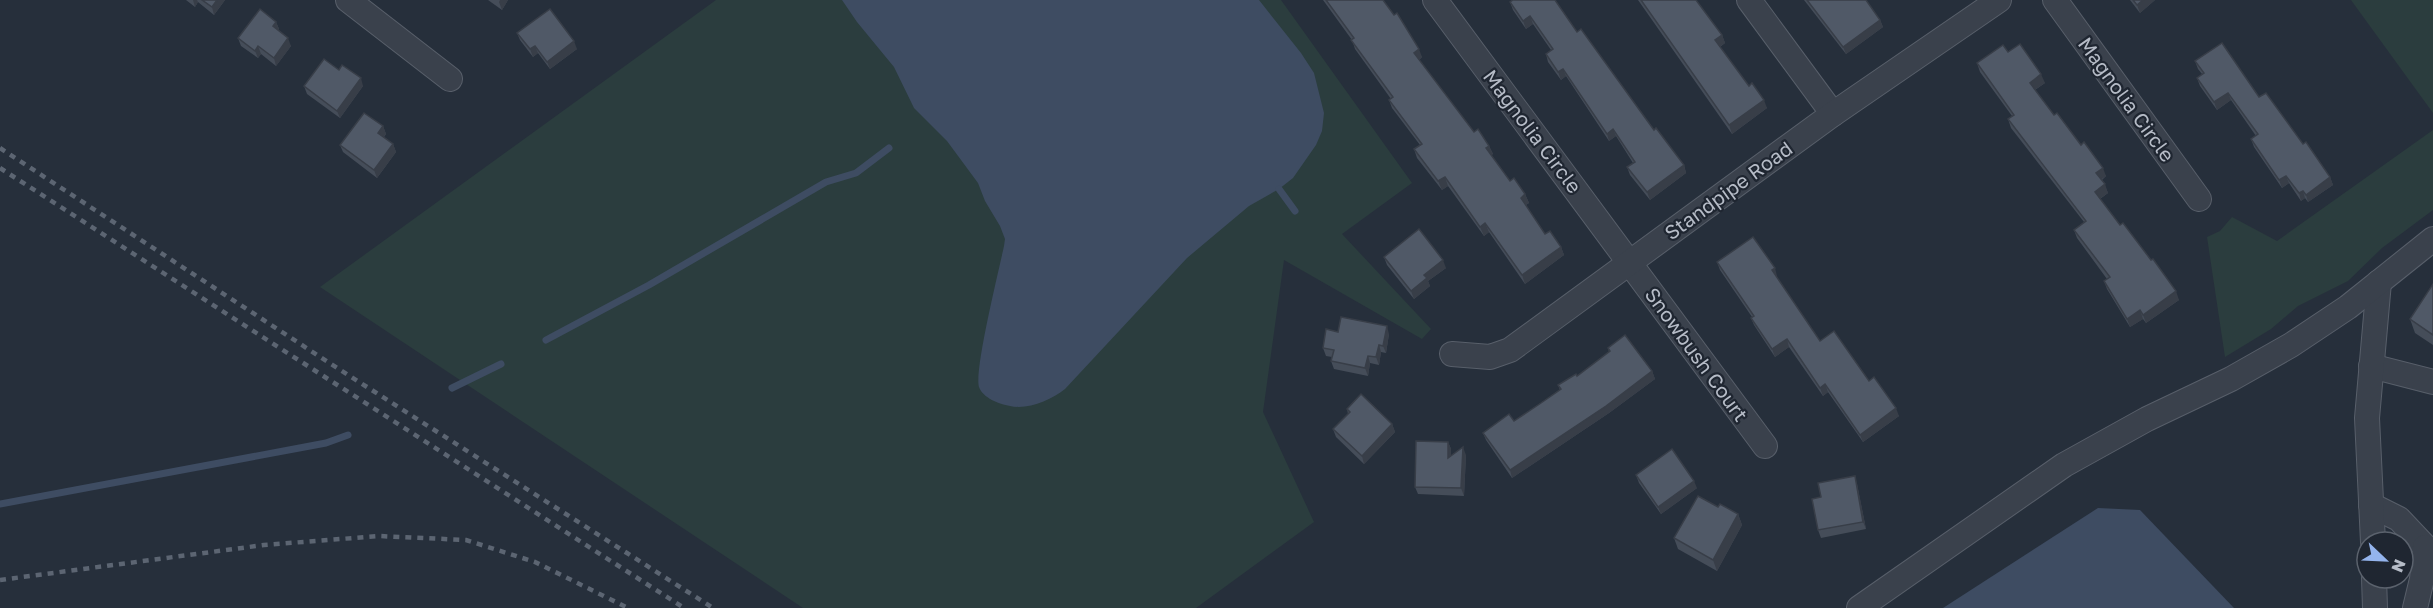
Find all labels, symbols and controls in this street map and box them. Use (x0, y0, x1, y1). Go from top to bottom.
street label: Magnolia Circle (2074, 32, 2180, 166)
street label: Magnolia Circle (1479, 65, 1587, 197)
street label: Standpipe Road (1660, 136, 1796, 244)
street label: Snowbush Court (1640, 283, 1754, 425)
north arrow (2355, 530, 2415, 590)
text: N (2387, 556, 2410, 575)

